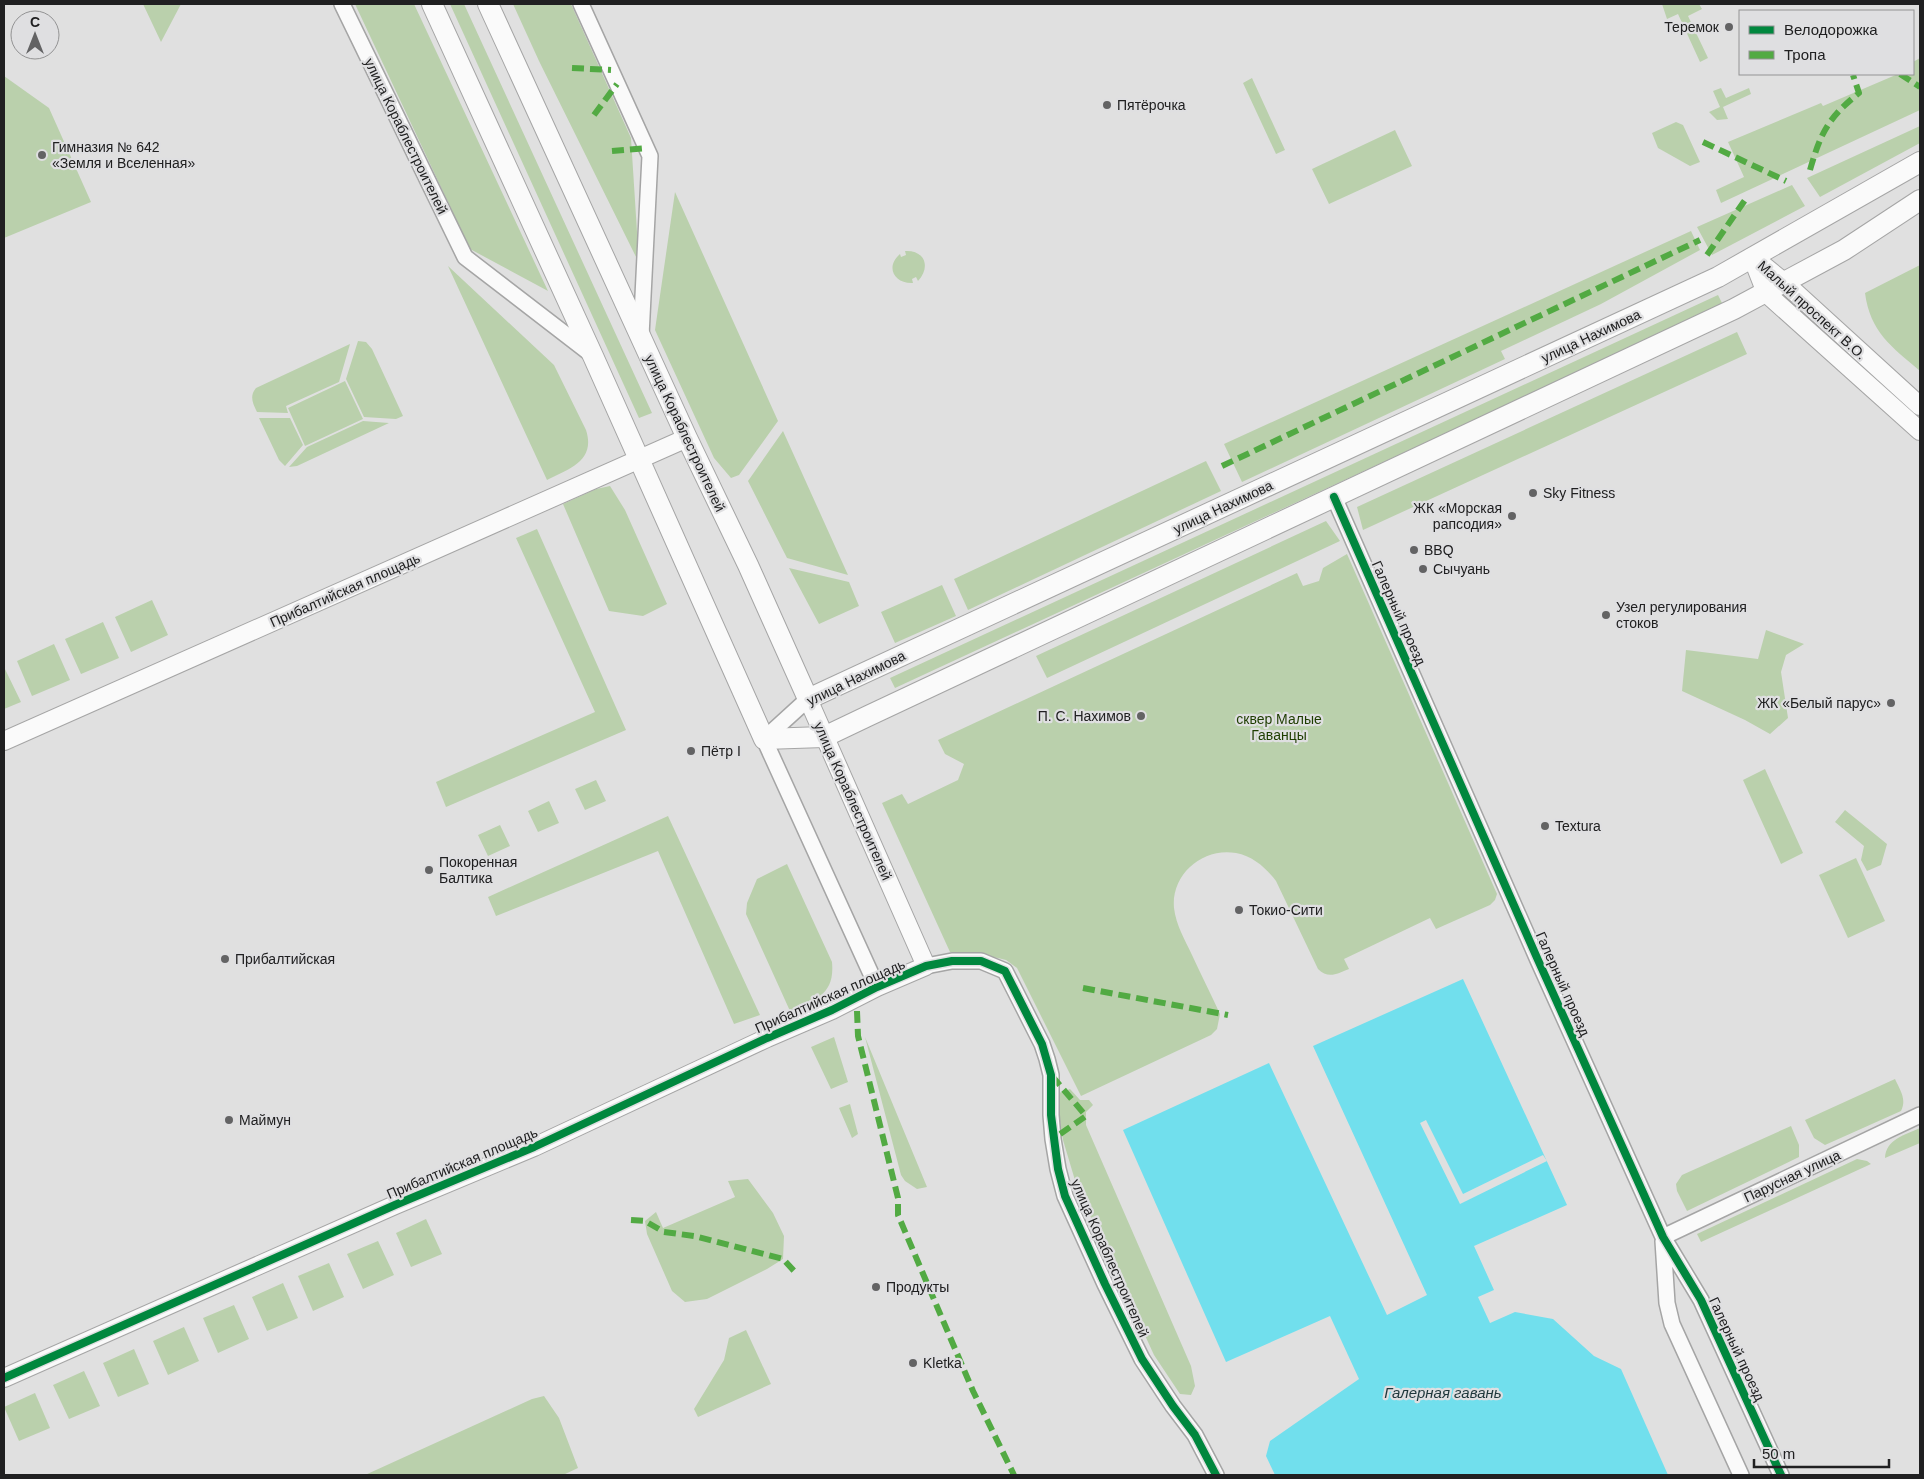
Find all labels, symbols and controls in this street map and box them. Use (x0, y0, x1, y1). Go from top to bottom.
north arrow (10, 10, 60, 60)
legend (1739, 10, 1914, 75)
text: С (30, 14, 40, 30)
place label: Теремок (1664, 19, 1720, 35)
marker: Теремок (1723, 21, 1735, 33)
text: Велодорожка (1784, 21, 1878, 38)
text: Тропа (1784, 46, 1826, 63)
street label: улица Кораблестроителей (361, 55, 451, 217)
place label: Пятёрочка (1117, 97, 1186, 113)
marker: Пятёрочка (1101, 99, 1113, 111)
place label: Гимназия № 642 «Земля и Вселенная» (52, 139, 195, 171)
marker: Гимназия № 642 «Земля и Вселенная» (36, 149, 48, 161)
street label: Малый проспект В.О. (1755, 257, 1869, 363)
street label: улица Нахимова (1539, 306, 1643, 366)
street label: улица Кораблестроителей (642, 352, 728, 514)
street label: улица Нахимова (1171, 477, 1275, 537)
place label: Sky Fitness (1543, 485, 1615, 501)
marker: Sky Fitness (1527, 487, 1539, 499)
place label: ЖК «Морская рапсодия» (1413, 500, 1502, 532)
marker: ЖК «Морская рапсодия» (1506, 510, 1518, 522)
place label: BBQ (1424, 542, 1454, 558)
marker: BBQ (1408, 544, 1420, 556)
street label: Прибалтийская площадь (268, 550, 422, 630)
street label: Галерный проезд (1369, 558, 1429, 668)
place label: Сычуань (1433, 561, 1490, 577)
marker: Сычуань (1417, 563, 1429, 575)
place label: Узел регулирования стоков (1616, 599, 1747, 631)
marker: Узел регулирования стоков (1600, 609, 1612, 621)
street label: улица Нахимова (804, 647, 908, 709)
place label: ЖК «Белый парус» (1757, 695, 1881, 711)
marker: ЖК «Белый парус» (1885, 697, 1897, 709)
place label: П. С. Нахимов (1038, 708, 1131, 724)
marker: П. С. Нахимов (1135, 710, 1147, 722)
park label: сквер Малые Гаванцы (1236, 711, 1322, 743)
street label: улица Кораблестроителей (811, 719, 895, 883)
place label: Пётр I (701, 743, 741, 759)
marker: Пётр I (685, 745, 697, 757)
place label: Textura (1555, 818, 1601, 834)
marker: Textura (1539, 820, 1551, 832)
place label: Покоренная Балтика (439, 854, 517, 886)
marker: Покоренная Балтика (423, 864, 435, 876)
place label: Токио-Сити (1249, 902, 1323, 918)
marker: Токио-Сити (1233, 904, 1245, 916)
street label: Галерный проезд (1533, 929, 1593, 1039)
place label: Прибалтийская (235, 951, 335, 967)
marker: Прибалтийская (219, 953, 231, 965)
street label: Прибалтийская площадь (753, 956, 907, 1036)
place label: Маймун (239, 1112, 291, 1128)
marker: Маймун (223, 1114, 235, 1126)
street label: Прибалтийская площадь (384, 1124, 540, 1202)
street label: Парусная улица (1741, 1147, 1843, 1205)
street label: улица Кораблестроителей (1068, 1176, 1152, 1340)
place label: Продукты (886, 1279, 949, 1295)
marker: Продукты (870, 1281, 882, 1293)
street label: Галерный проезд (1706, 1295, 1768, 1403)
place label: Kletka (923, 1355, 962, 1371)
marker: Kletka (907, 1357, 919, 1369)
water label: Галерная гавань (1384, 1384, 1502, 1401)
scale bar (1754, 1436, 1889, 1468)
text: 50 m (1762, 1445, 1795, 1462)

